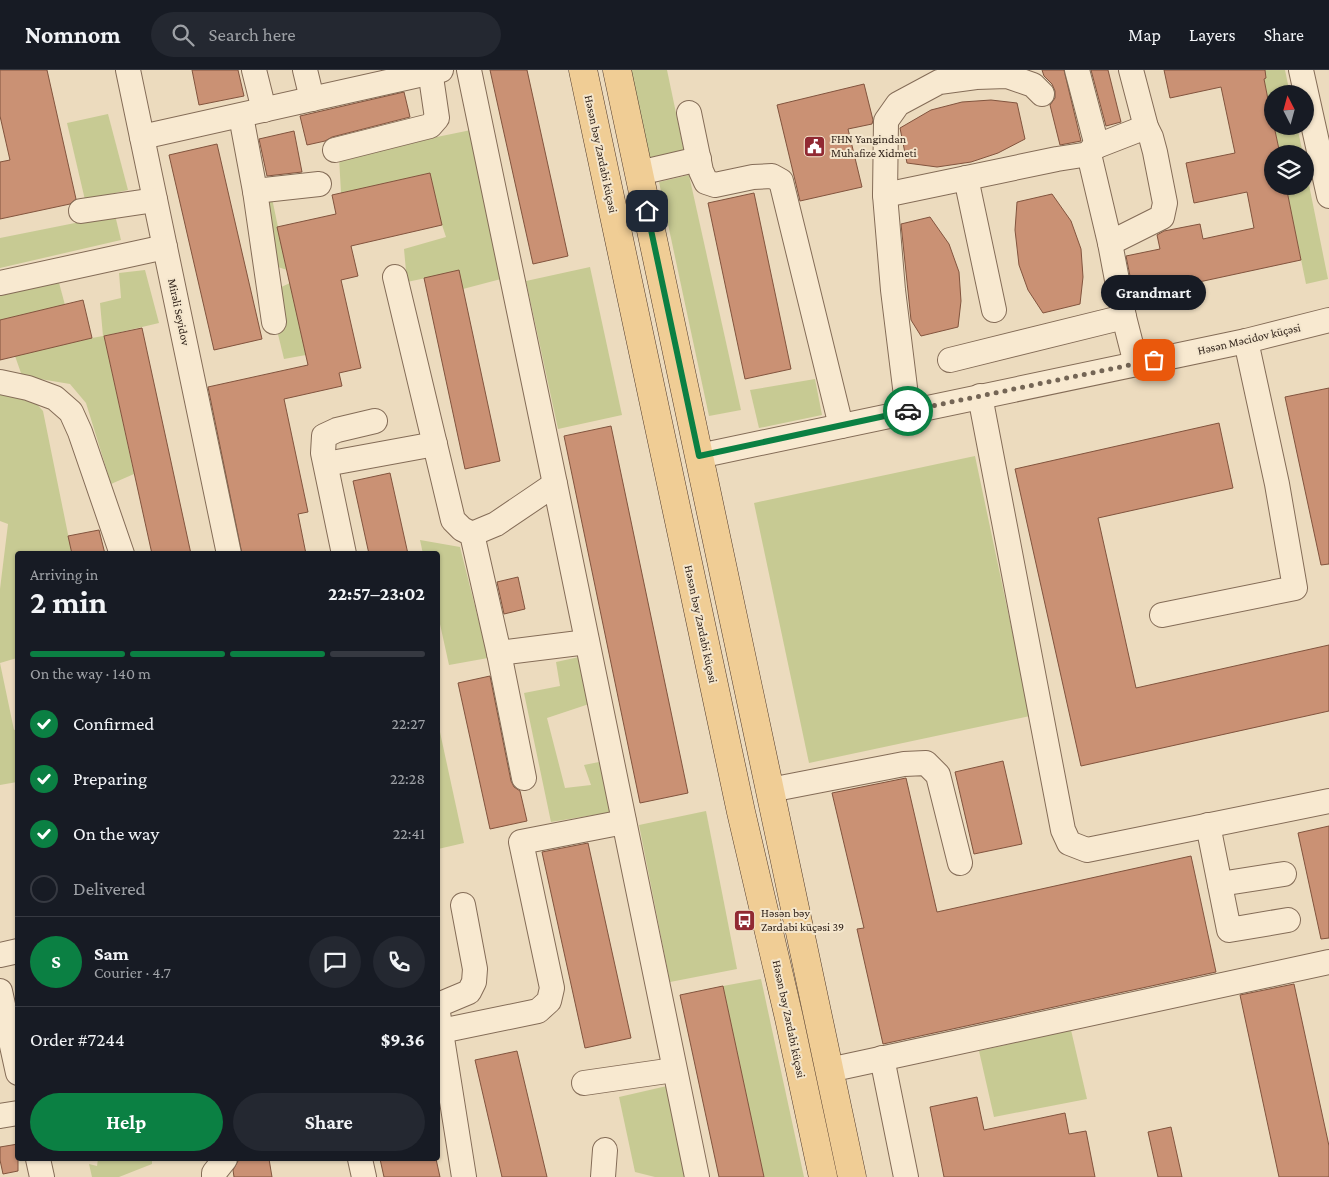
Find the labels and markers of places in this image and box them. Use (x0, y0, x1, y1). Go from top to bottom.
place label: FHN Yangindan Muhafize Xidmeti (831, 132, 917, 160)
public building icon: FHN Yangindan Muhafize Xidmeti (803, 134, 827, 158)
pin (626, 190, 668, 232)
callout: Grandmart (1102, 275, 1206, 310)
pin (1133, 339, 1175, 381)
place label: Həsən bəy Zərdabi küçəsi 39 (761, 906, 844, 934)
bus stop icon: Həsən bəy Zərdabi küçəsi 39 (733, 908, 757, 932)

